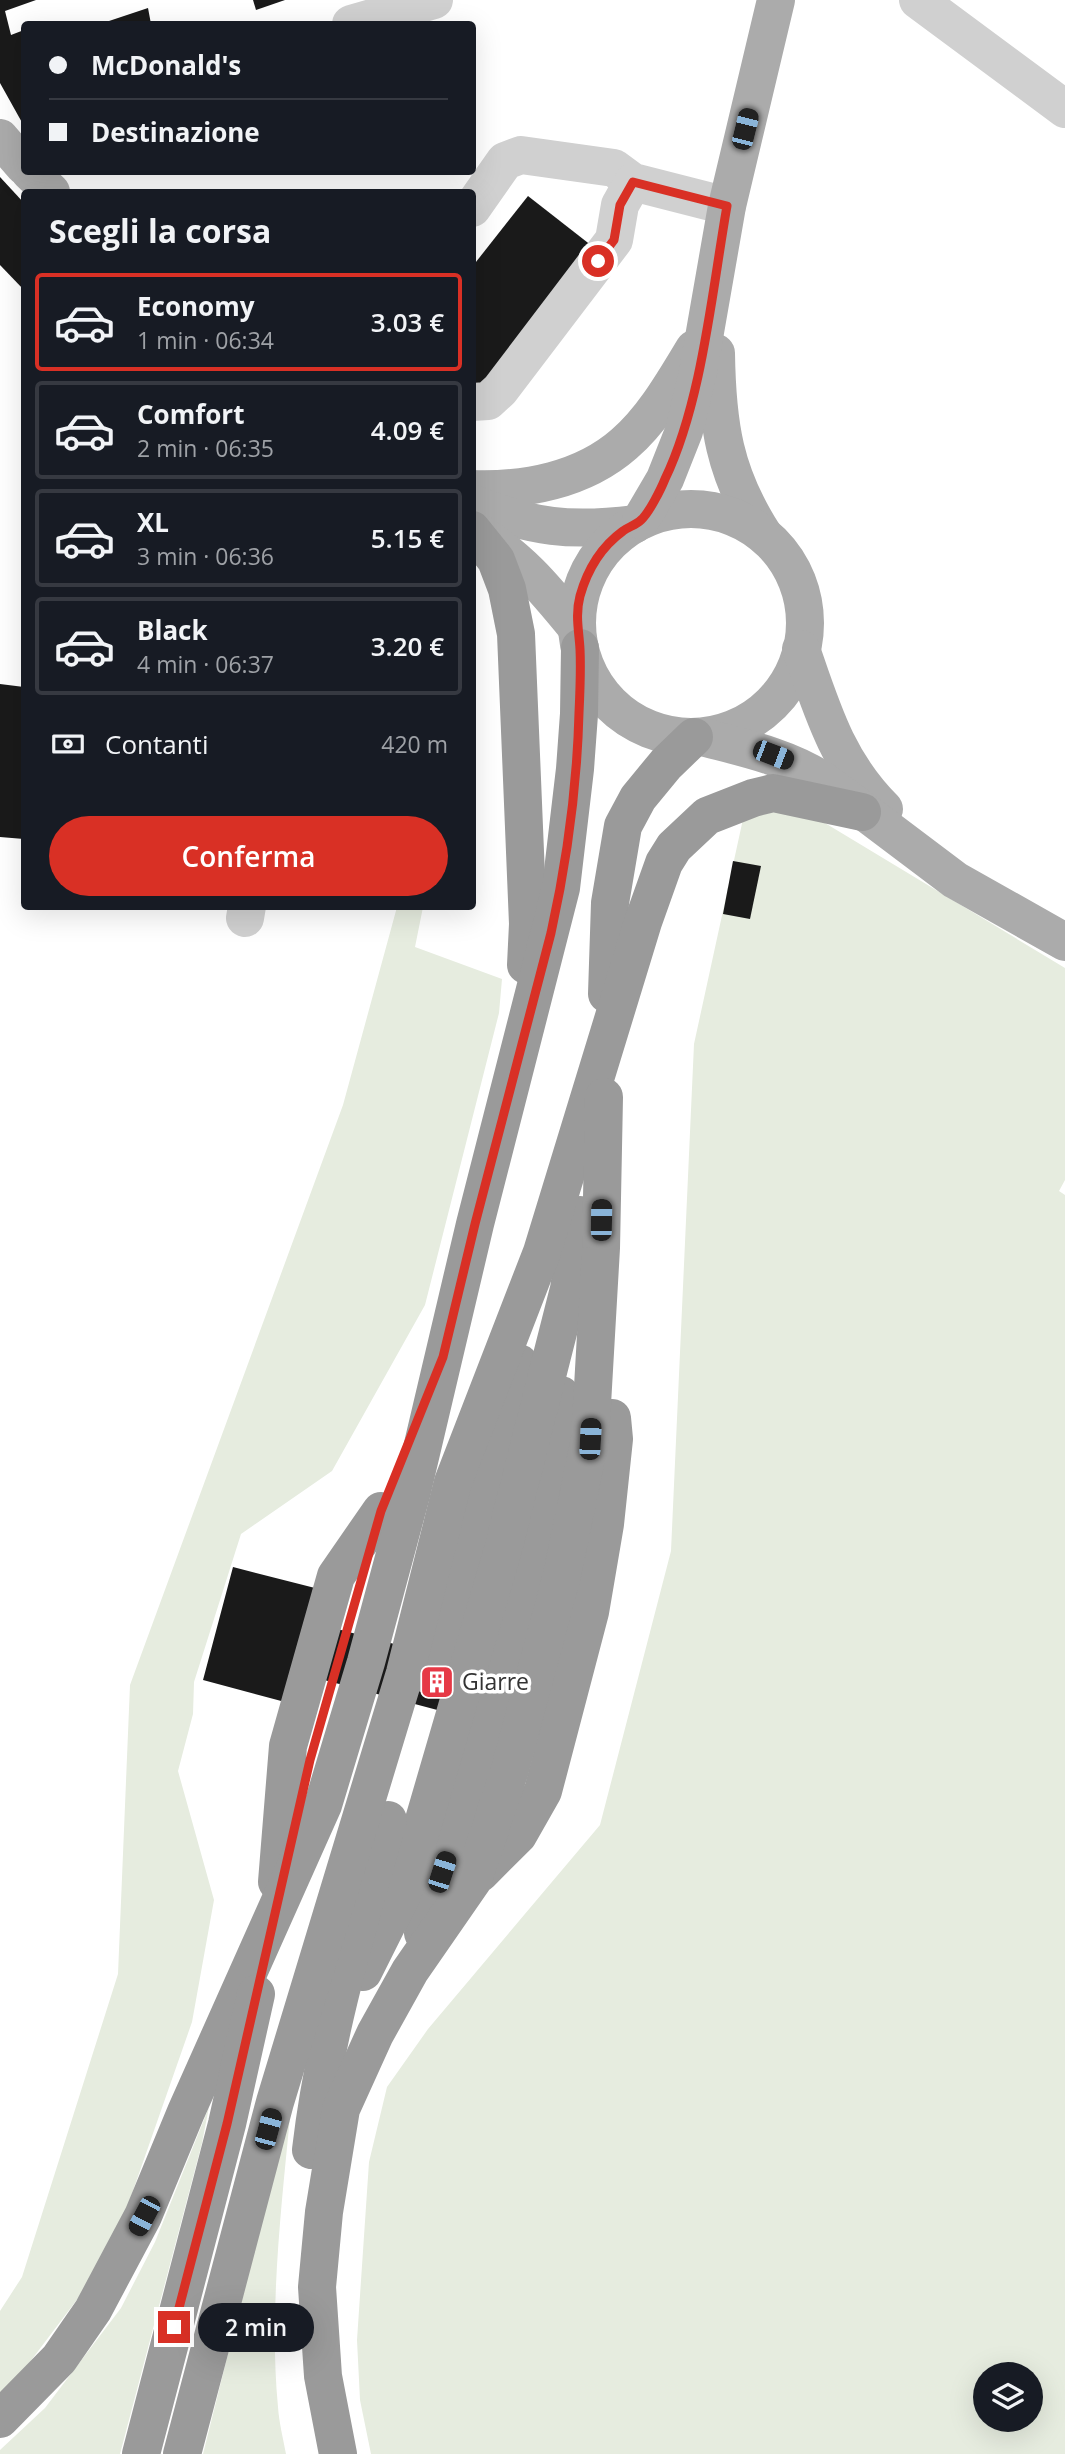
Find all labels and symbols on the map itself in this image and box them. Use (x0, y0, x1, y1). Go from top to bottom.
car (730, 106, 761, 152)
route start (582, 245, 614, 277)
car (750, 738, 797, 772)
car (591, 1199, 612, 1241)
car (579, 1417, 602, 1461)
building icon: Giarre (418, 1663, 456, 1701)
place label: Giarre (462, 1665, 529, 1697)
car (426, 1849, 459, 1895)
car (253, 2106, 284, 2152)
car (125, 2193, 164, 2239)
callout: 2 min (198, 2302, 314, 2352)
route end (158, 2311, 190, 2343)

